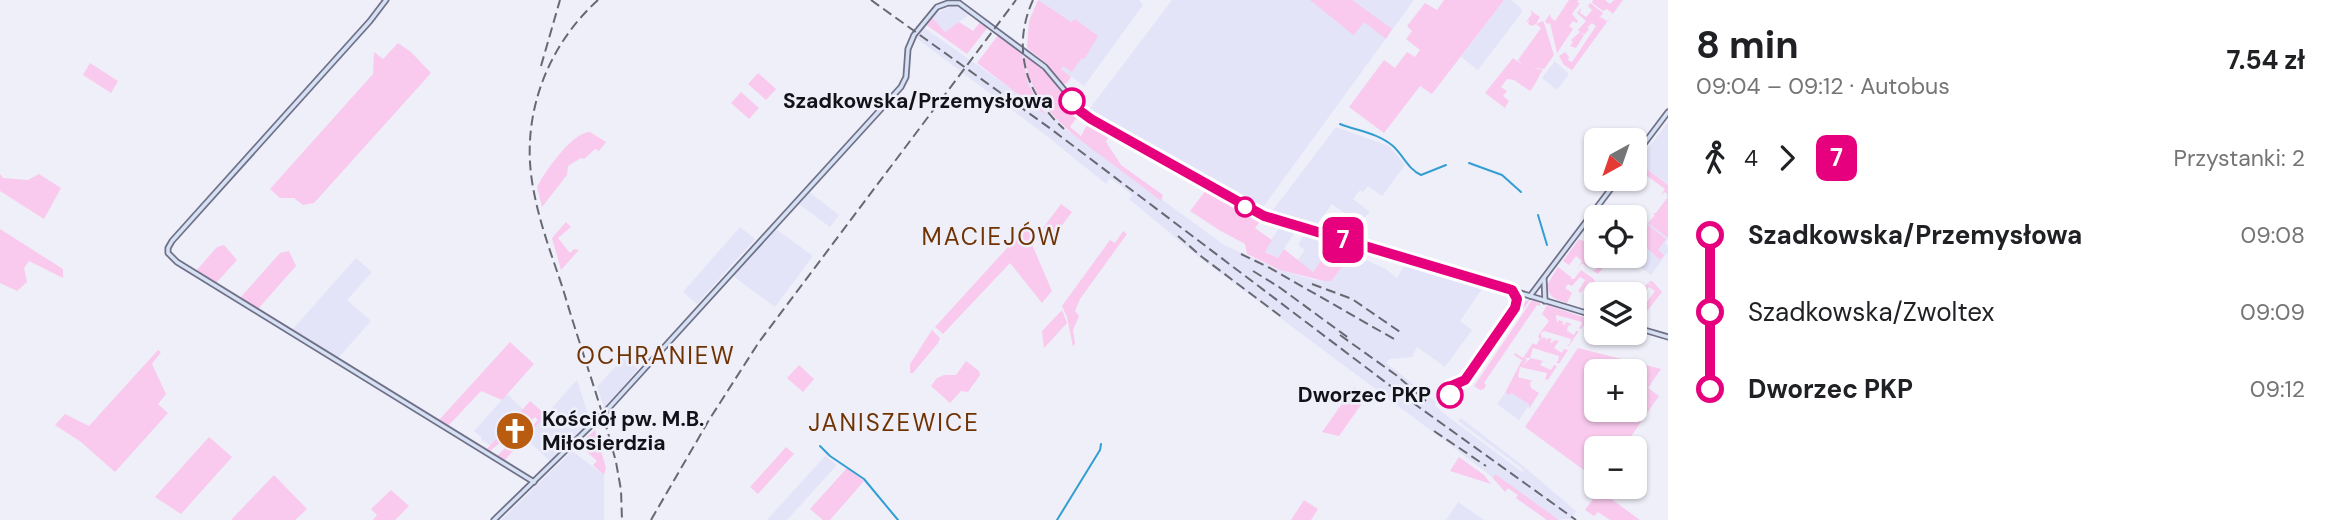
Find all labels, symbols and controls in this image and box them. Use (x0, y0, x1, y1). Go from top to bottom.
text: 8 min (1696, 20, 1799, 70)
text: 7.54 zł (2226, 43, 2305, 77)
text: 09:04 – 09:12 · Autobus (1696, 71, 1950, 101)
place label: Szadkowska/Przemysłowa (783, 87, 1053, 115)
marker: Szadkowska/Przemysłowa (1059, 88, 1085, 114)
north arrow (1584, 128, 1647, 191)
map controls (1584, 128, 1647, 499)
icon: walk (1696, 139, 1734, 177)
icon: forward (1768, 139, 1806, 177)
text: 7 (1830, 142, 1843, 173)
text: 4 (1744, 143, 1758, 173)
text: Przystanki: 2 (2174, 143, 2305, 173)
unlabelled marker (1235, 197, 1255, 217)
button: locate (1584, 205, 1647, 268)
line badge: 7 (1320, 217, 1366, 263)
text: Szadkowska/Przemysłowa (1748, 218, 2082, 252)
text: 09:08 (2240, 220, 2305, 250)
district label: MACIEJÓW (922, 221, 1062, 252)
text: 7 (1337, 224, 1349, 255)
button: layers (1584, 282, 1647, 345)
text: Szadkowska/Zwoltex (1748, 295, 1994, 329)
text: 09:09 (2240, 297, 2305, 327)
district label: OCHRANIEW (576, 340, 736, 371)
button: + (1584, 359, 1647, 422)
text: Dworzec PKP (1748, 372, 1913, 406)
text: 09:12 (2250, 374, 2305, 404)
place label: Dworzec PKP (1298, 381, 1431, 409)
marker: Dworzec PKP (1437, 382, 1463, 408)
place label: Kościół pw. M.B. Miłosierdzia (542, 405, 704, 457)
district label: JANISZEWICE (808, 407, 980, 438)
church icon: Kościół pw. M.B. Miłosierdzia (494, 410, 536, 452)
button: − (1584, 436, 1647, 499)

